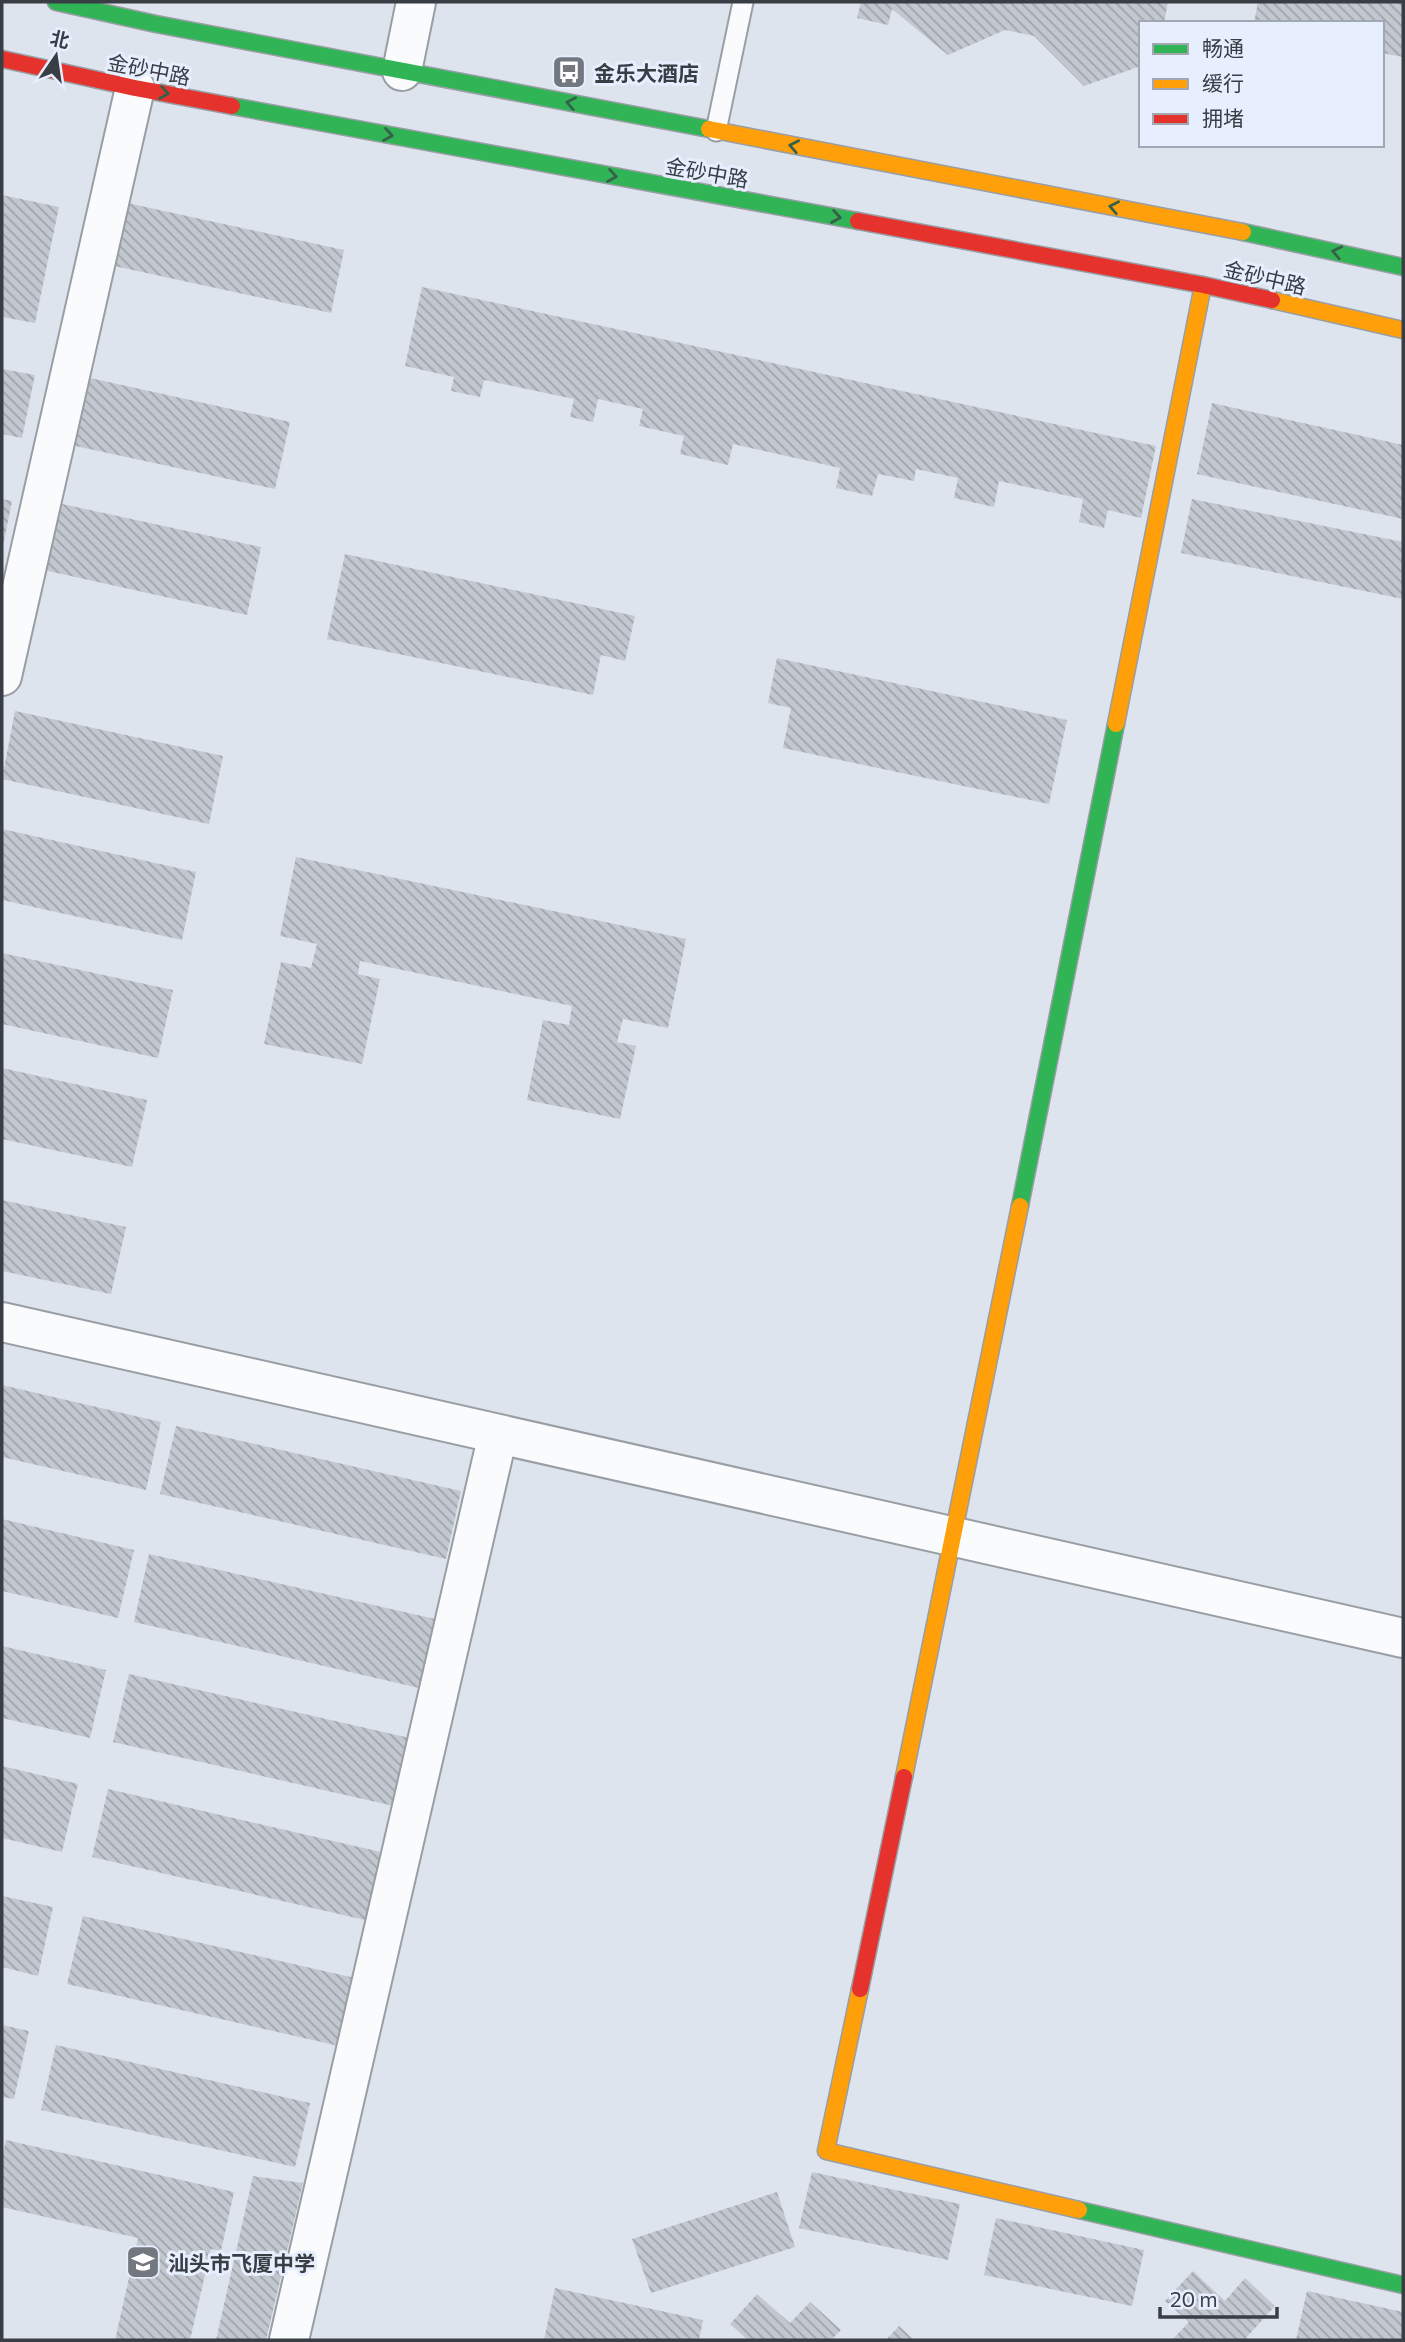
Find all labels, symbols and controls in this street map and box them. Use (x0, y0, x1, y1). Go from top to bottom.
north arrow (21, 21, 91, 91)
legend (1139, 21, 1384, 147)
text: 北 (48, 26, 72, 52)
text: 畅通 (1202, 35, 1244, 60)
street label: 金砂中路 (105, 49, 193, 89)
bus stop icon: 金乐大酒店 (550, 53, 588, 91)
place label: 金乐大酒店 (594, 60, 699, 85)
text: 缓行 (1202, 70, 1244, 95)
one-way arrow (158, 85, 170, 100)
one-way arrow (565, 96, 576, 111)
text: 拥堵 (1202, 105, 1244, 130)
one-way arrow (382, 126, 394, 141)
one-way arrow (788, 139, 800, 154)
street label: 金砂中路 (663, 152, 751, 192)
one-way arrow (606, 168, 618, 183)
one-way arrow (1108, 200, 1120, 215)
one-way arrow (830, 209, 841, 224)
one-way arrow (1331, 246, 1343, 261)
street label: 金砂中路 (1221, 255, 1309, 299)
school or university icon: 汕头市飞厦中学 (124, 2243, 162, 2281)
place label: 汕头市飞厦中学 (168, 2250, 315, 2275)
scale bar (1160, 2276, 1277, 2320)
text: 20 m (1170, 2286, 1218, 2311)

